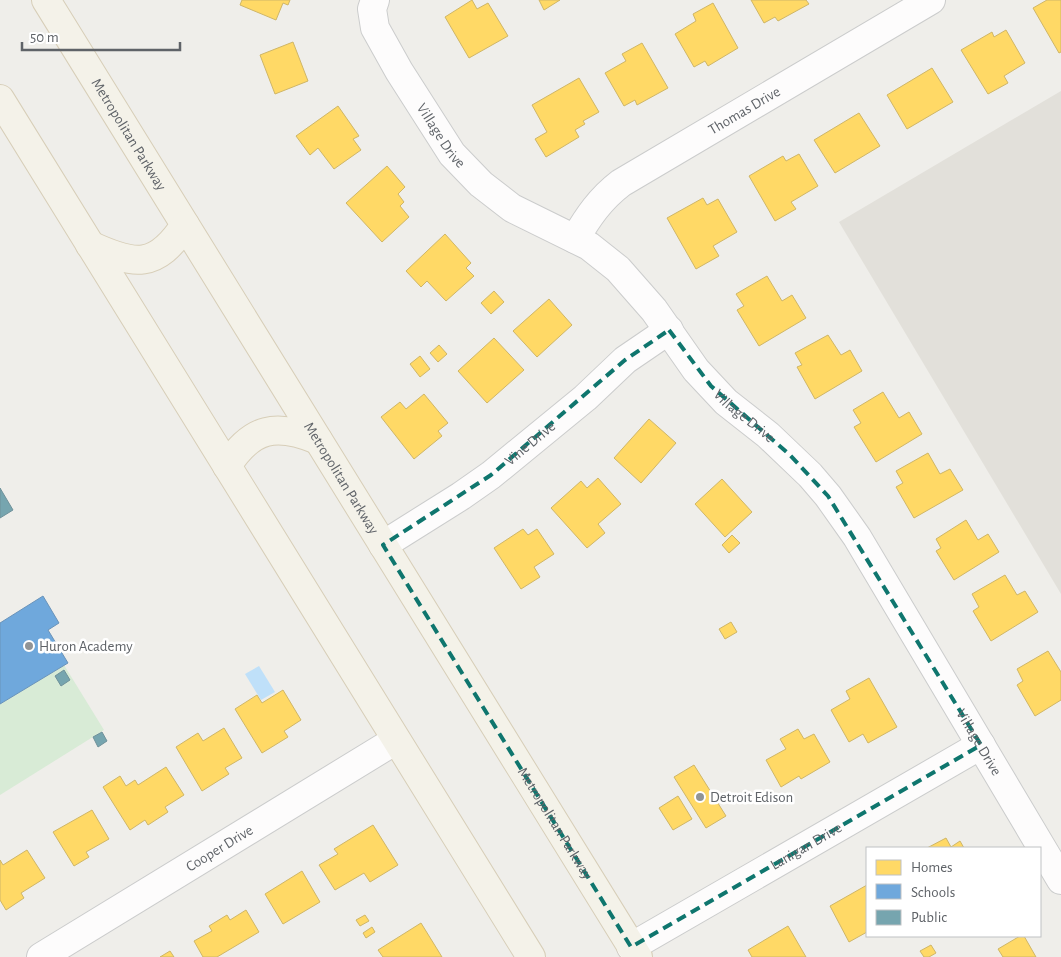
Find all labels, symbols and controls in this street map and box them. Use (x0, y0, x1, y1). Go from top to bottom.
scale bar (22, 20, 180, 52)
text: 50 m (30, 30, 59, 45)
street label: Metropolitan Parkway (88, 76, 169, 194)
street label: Thomas Drive (706, 84, 783, 138)
street label: Village Drive (414, 101, 468, 171)
street label: Village Drive (710, 387, 778, 446)
street label: Vine Drive (502, 419, 558, 469)
street label: Metropolitan Parkway (301, 420, 382, 537)
place label: Huron Academy (39, 639, 133, 654)
marker: Huron Academy (23, 640, 35, 652)
street label: Village Drive (953, 707, 1004, 778)
street label: Metropolitan Parkway (515, 765, 595, 883)
place label: Detroit Edison (710, 790, 793, 805)
marker: Detroit Edison (694, 791, 706, 803)
street label: Lanigan Drive (768, 820, 845, 873)
street label: Cooper Drive (183, 822, 256, 874)
legend (866, 847, 1041, 937)
text: Homes (911, 860, 953, 875)
text: Schools (911, 885, 955, 900)
text: Public (911, 910, 947, 925)

